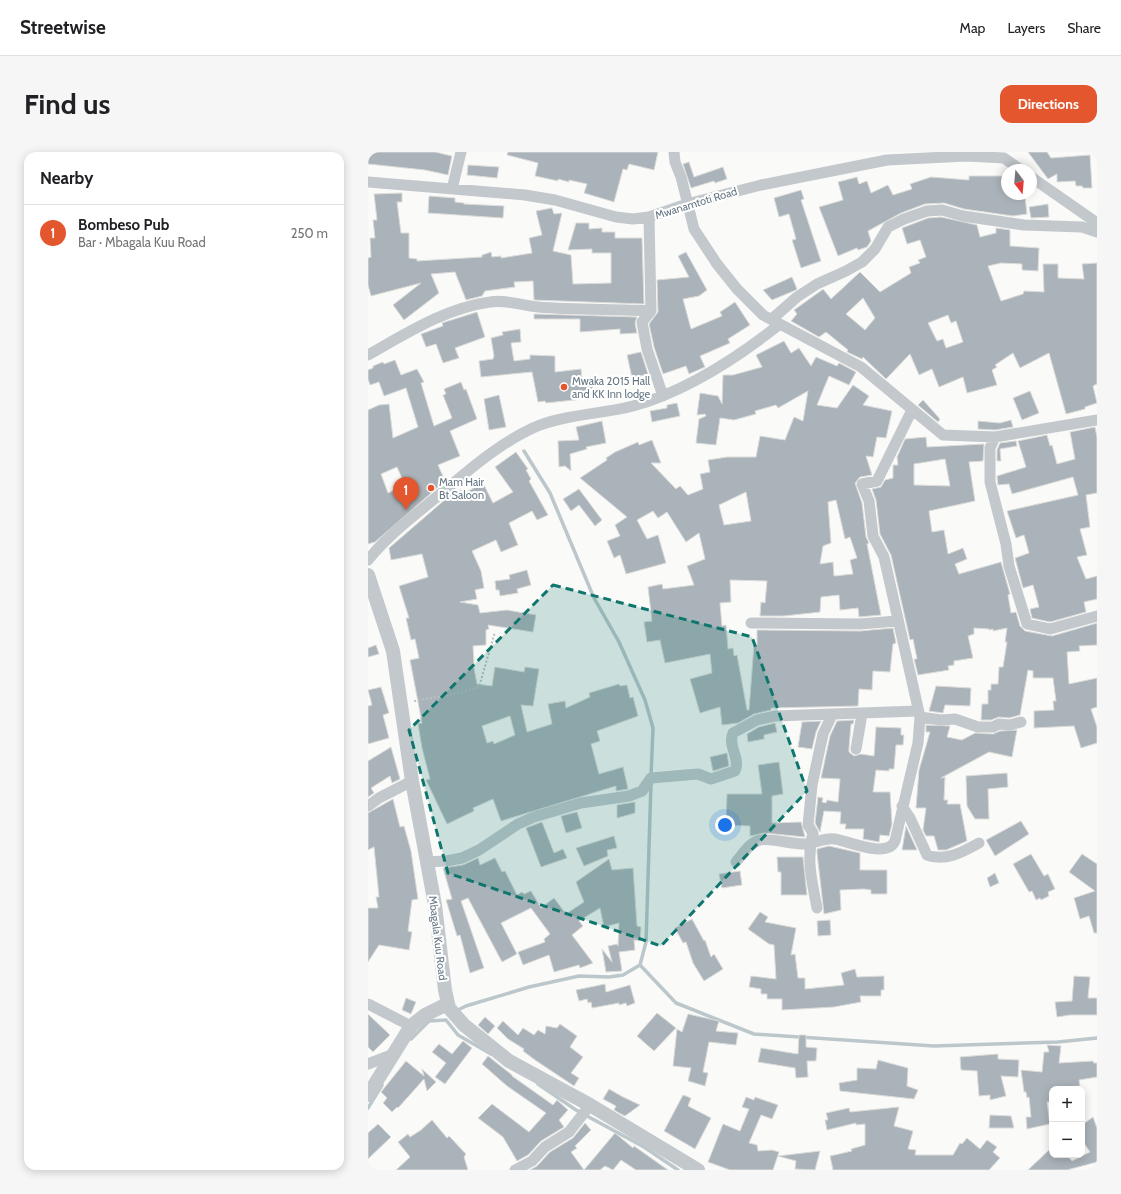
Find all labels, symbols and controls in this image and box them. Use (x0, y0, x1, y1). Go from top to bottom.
text: Streetwise (20, 16, 106, 39)
text: Map (960, 19, 985, 37)
text: Layers (1007, 19, 1045, 37)
text: Share (1067, 19, 1101, 37)
button: Directions (1000, 85, 1097, 123)
text: Find us (24, 87, 110, 121)
north arrow (1001, 164, 1037, 200)
text: Nearby (40, 168, 93, 188)
street label: Mwanamtoti Road (653, 184, 739, 222)
text: Bombeso Pub (78, 216, 169, 234)
text: 1 (51, 225, 55, 241)
text: 250 m (291, 225, 328, 241)
text: Bar · Mbagala Kuu Road (78, 234, 206, 250)
place label: Mwaka 2015 Hall and KK Inn lodge (572, 374, 651, 401)
marker: Mwaka 2015 Hall and KK Inn lodge (559, 382, 569, 392)
place label: Mam Hair Bt Saloon (439, 475, 485, 502)
pin: 1 (393, 477, 419, 510)
marker: Mam Hair Bt Saloon (426, 483, 436, 493)
your location (715, 815, 735, 835)
street label: Mbagala Kuu Road (426, 895, 450, 981)
map controls (1049, 1086, 1085, 1158)
button: + (1049, 1086, 1085, 1122)
button: − (1049, 1122, 1085, 1158)

